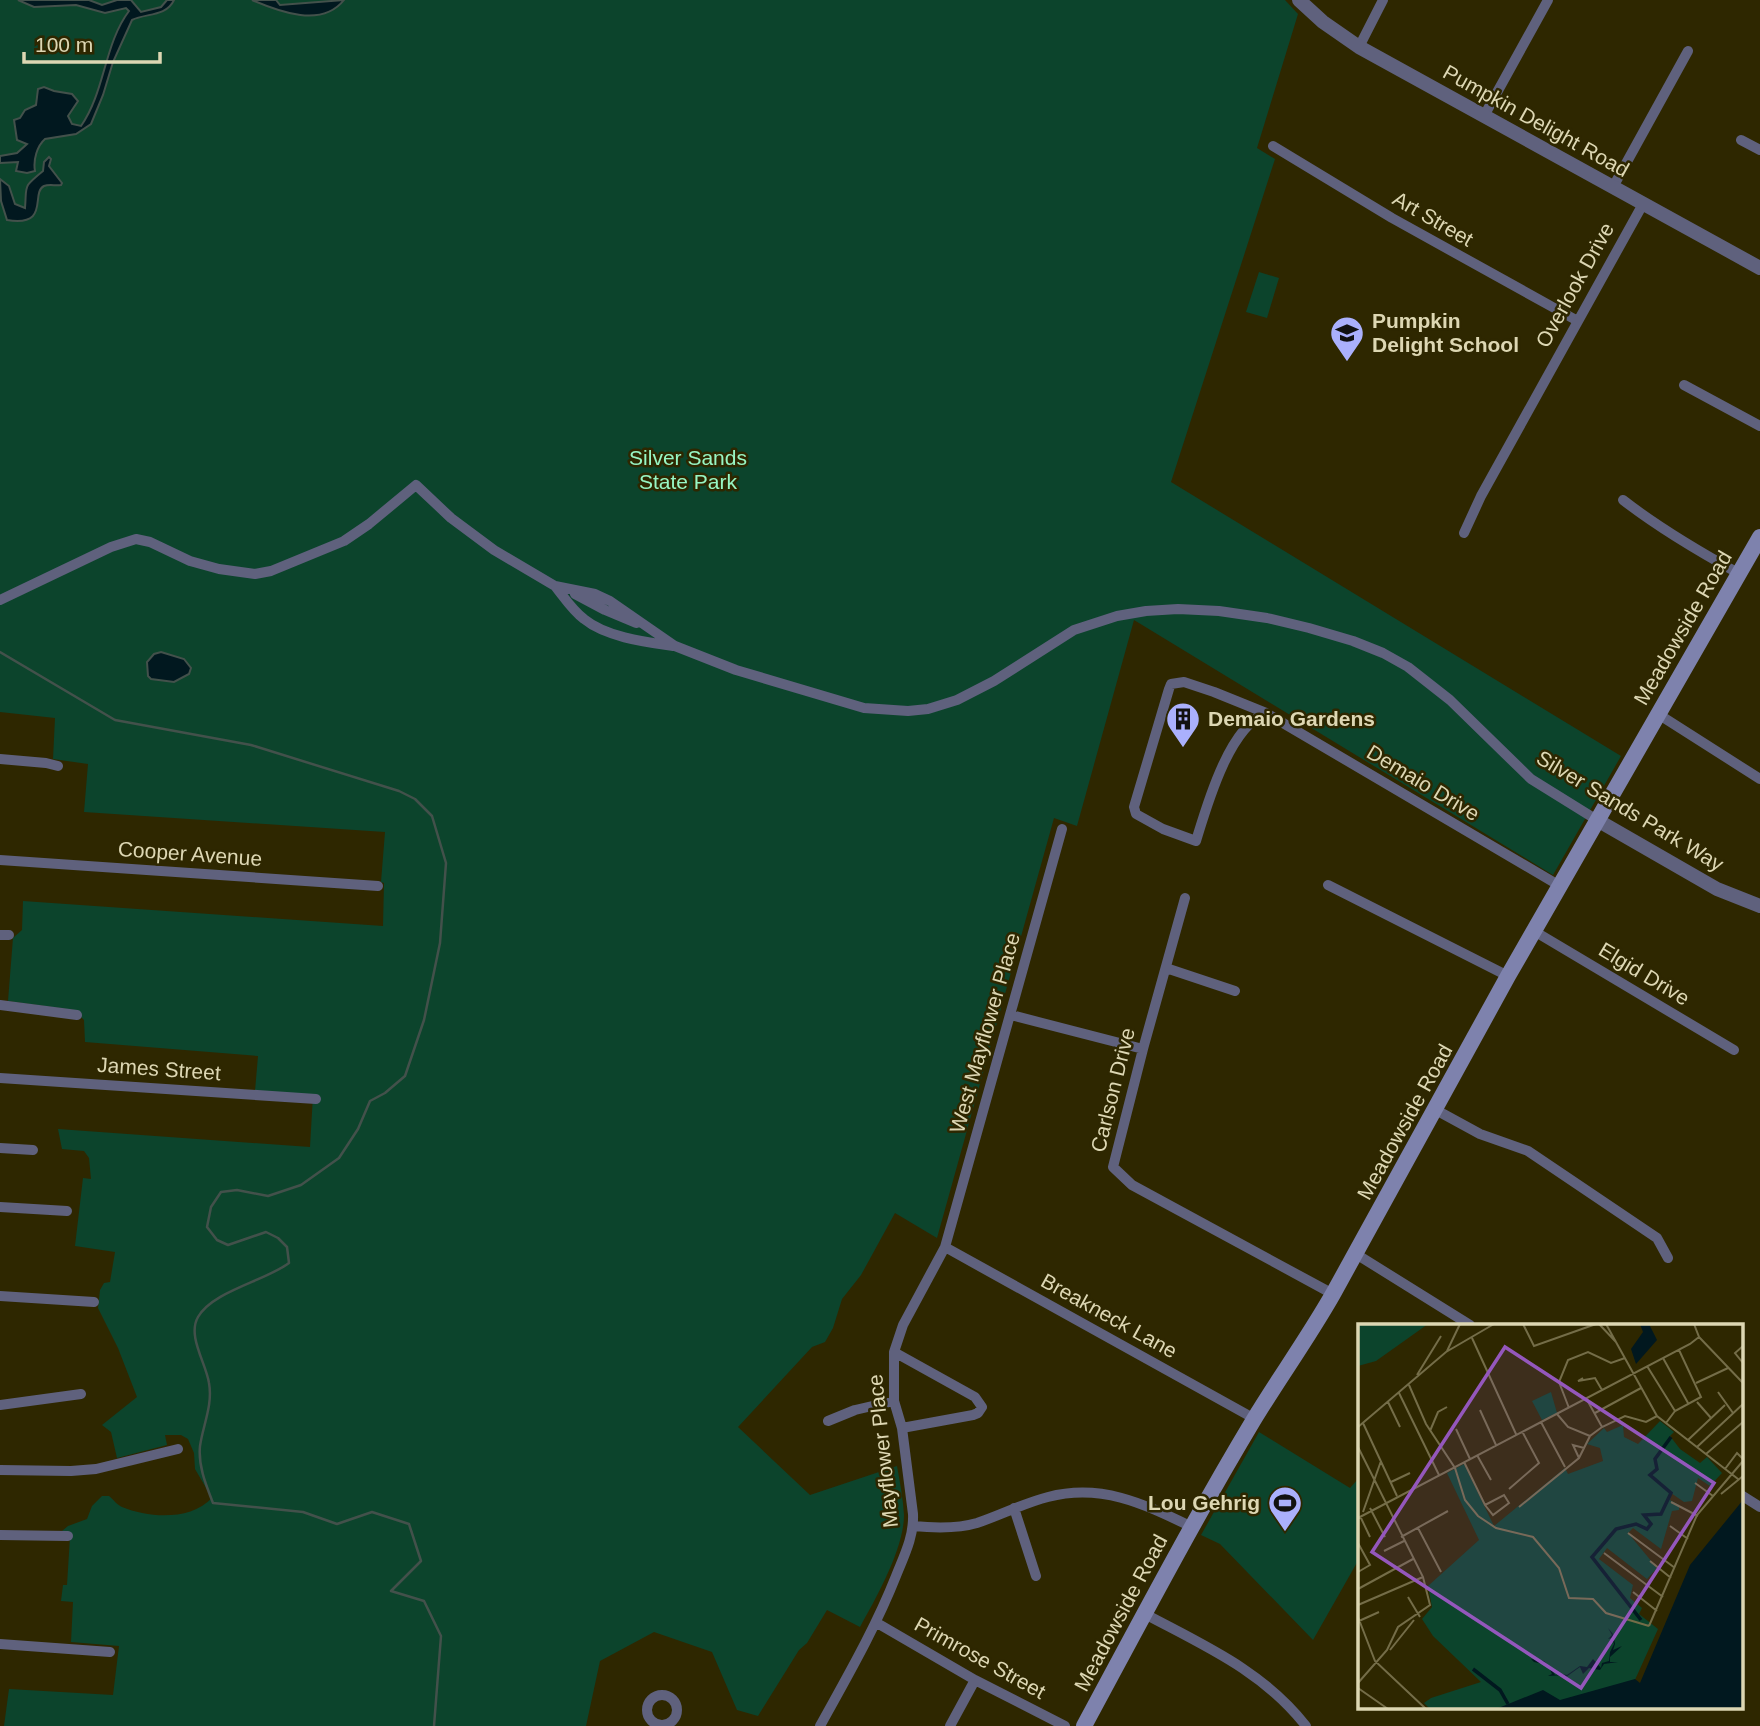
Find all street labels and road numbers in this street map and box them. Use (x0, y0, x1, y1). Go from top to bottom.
street label: Pumpkin Delight Road (1439, 60, 1633, 181)
street label: Art Street (1389, 186, 1478, 251)
street label: Overlook Drive (1531, 218, 1618, 351)
street label: Meadowside Road (1629, 547, 1736, 709)
street label: Demaio Drive (1363, 740, 1484, 825)
street label: Silver Sands Park Way (1533, 746, 1728, 876)
street label: Cooper Avenue (117, 837, 263, 870)
street label: West Mayflower Place (945, 930, 1024, 1136)
street label: Elgid Drive (1595, 938, 1694, 1010)
street label: Carlson Drive (1086, 1025, 1139, 1154)
street label: Meadowside Road (1352, 1040, 1457, 1203)
street label: James Street (97, 1053, 222, 1084)
street label: Breakneck Lane (1037, 1269, 1181, 1362)
street label: Mayflower Place (863, 1373, 902, 1529)
street label: Meadowside Road (1070, 1531, 1172, 1695)
street label: Primrose Street (911, 1612, 1050, 1703)

